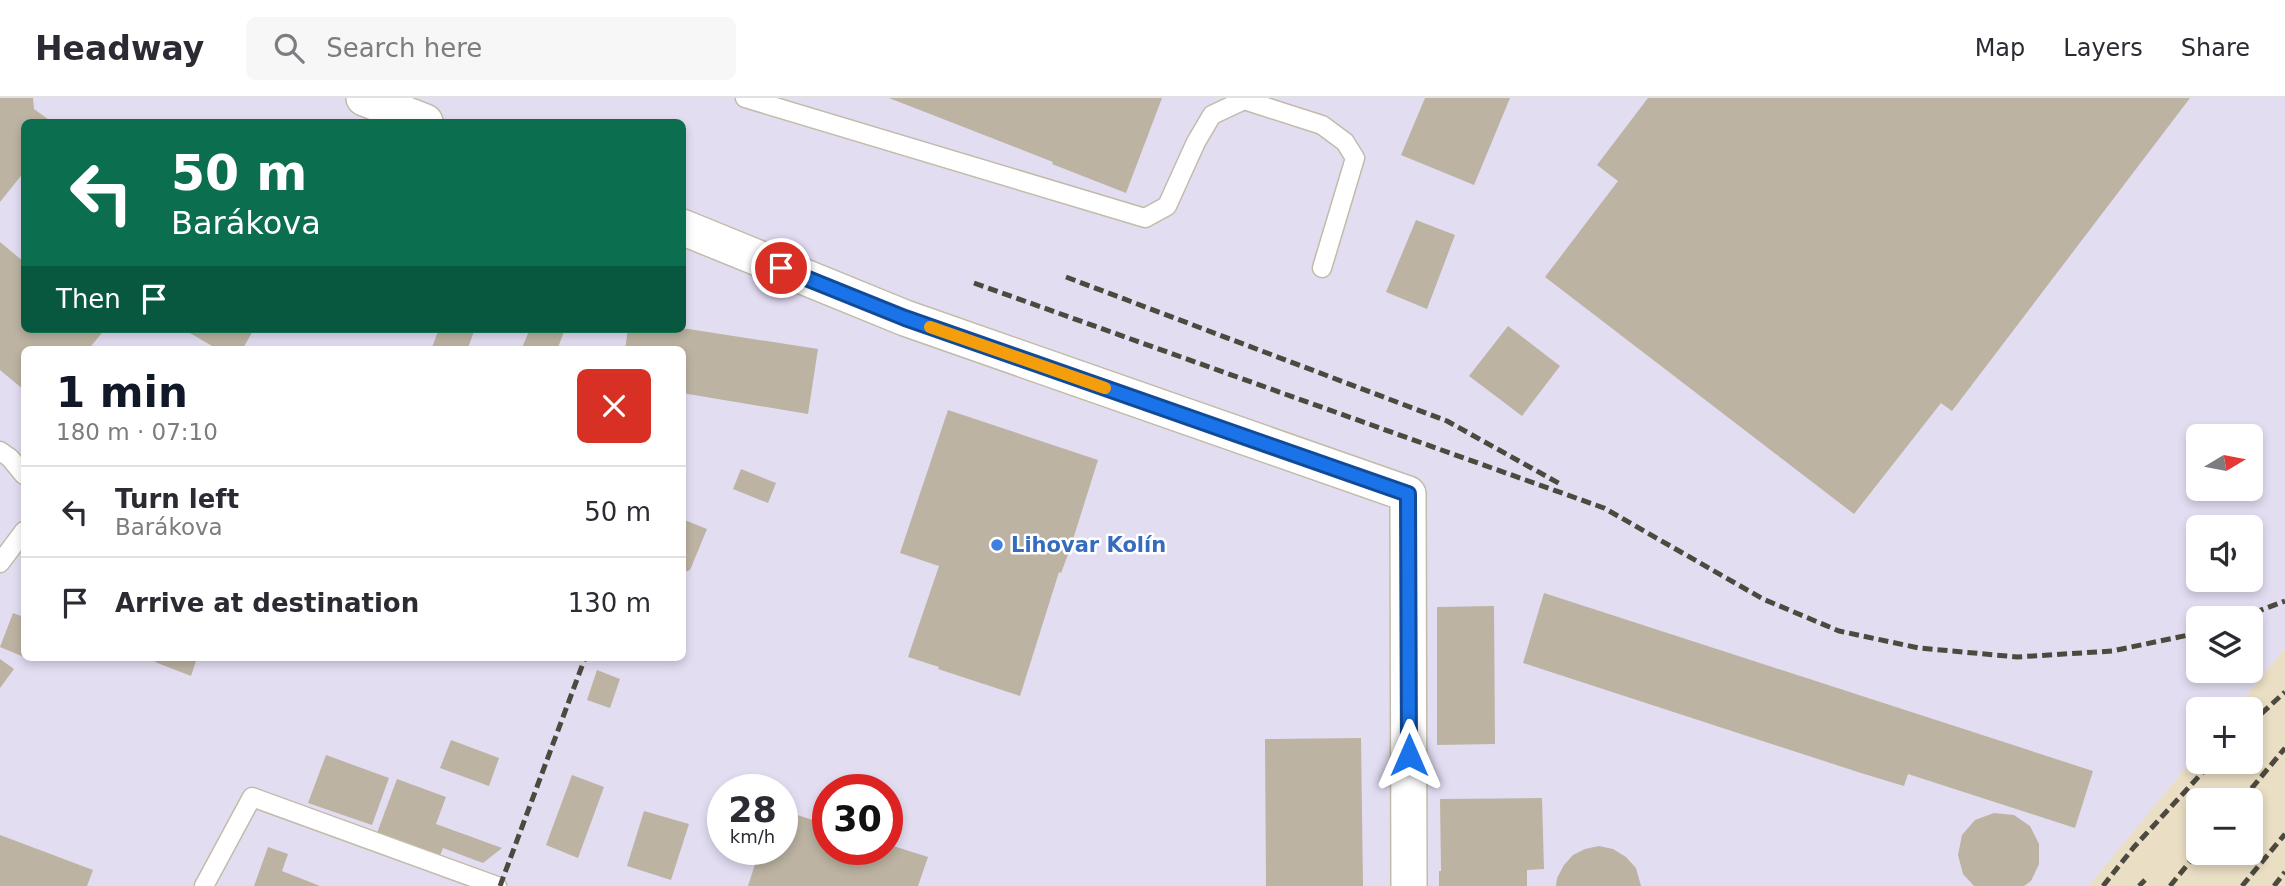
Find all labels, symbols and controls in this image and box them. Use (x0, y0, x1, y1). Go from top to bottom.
search box (246, 17, 736, 80)
text: Headway (35, 29, 204, 68)
icon: search (270, 29, 308, 67)
text: Search here (326, 33, 482, 63)
text: Map (1975, 34, 2025, 62)
text: Layers (2063, 34, 2143, 62)
text: Share (2181, 34, 2250, 62)
text: 50 m (171, 145, 307, 202)
icon: left (56, 147, 147, 238)
text: Barákova (171, 204, 321, 242)
pin (751, 238, 811, 298)
icon: arrive (762, 249, 800, 287)
icon: arrive (135, 280, 173, 318)
text: Then (56, 284, 121, 314)
text: 1 min (56, 368, 188, 417)
button: close (577, 369, 651, 443)
text: 180 m · 07:10 (56, 419, 218, 445)
north arrow (2186, 424, 2263, 500)
map controls (2186, 424, 2263, 865)
text: Turn left (115, 484, 239, 514)
icon: left (56, 493, 94, 531)
text: 50 m (584, 497, 651, 527)
text: Barákova (115, 514, 223, 540)
button: sound (2186, 515, 2263, 592)
place label: Lihovar Kolín (1011, 533, 1166, 557)
marker: Lihovar Kolín (989, 537, 1005, 553)
icon: arrive (56, 584, 94, 622)
text: Arrive at destination (115, 588, 419, 618)
text: 130 m (568, 588, 651, 618)
button: layers (2186, 606, 2263, 683)
button: + (2186, 697, 2263, 774)
position arrow (1372, 718, 1446, 792)
speed limit sign: 30 (812, 774, 903, 865)
button: − (2186, 788, 2263, 865)
text: 28 (728, 790, 777, 830)
text: km/h (730, 826, 775, 847)

